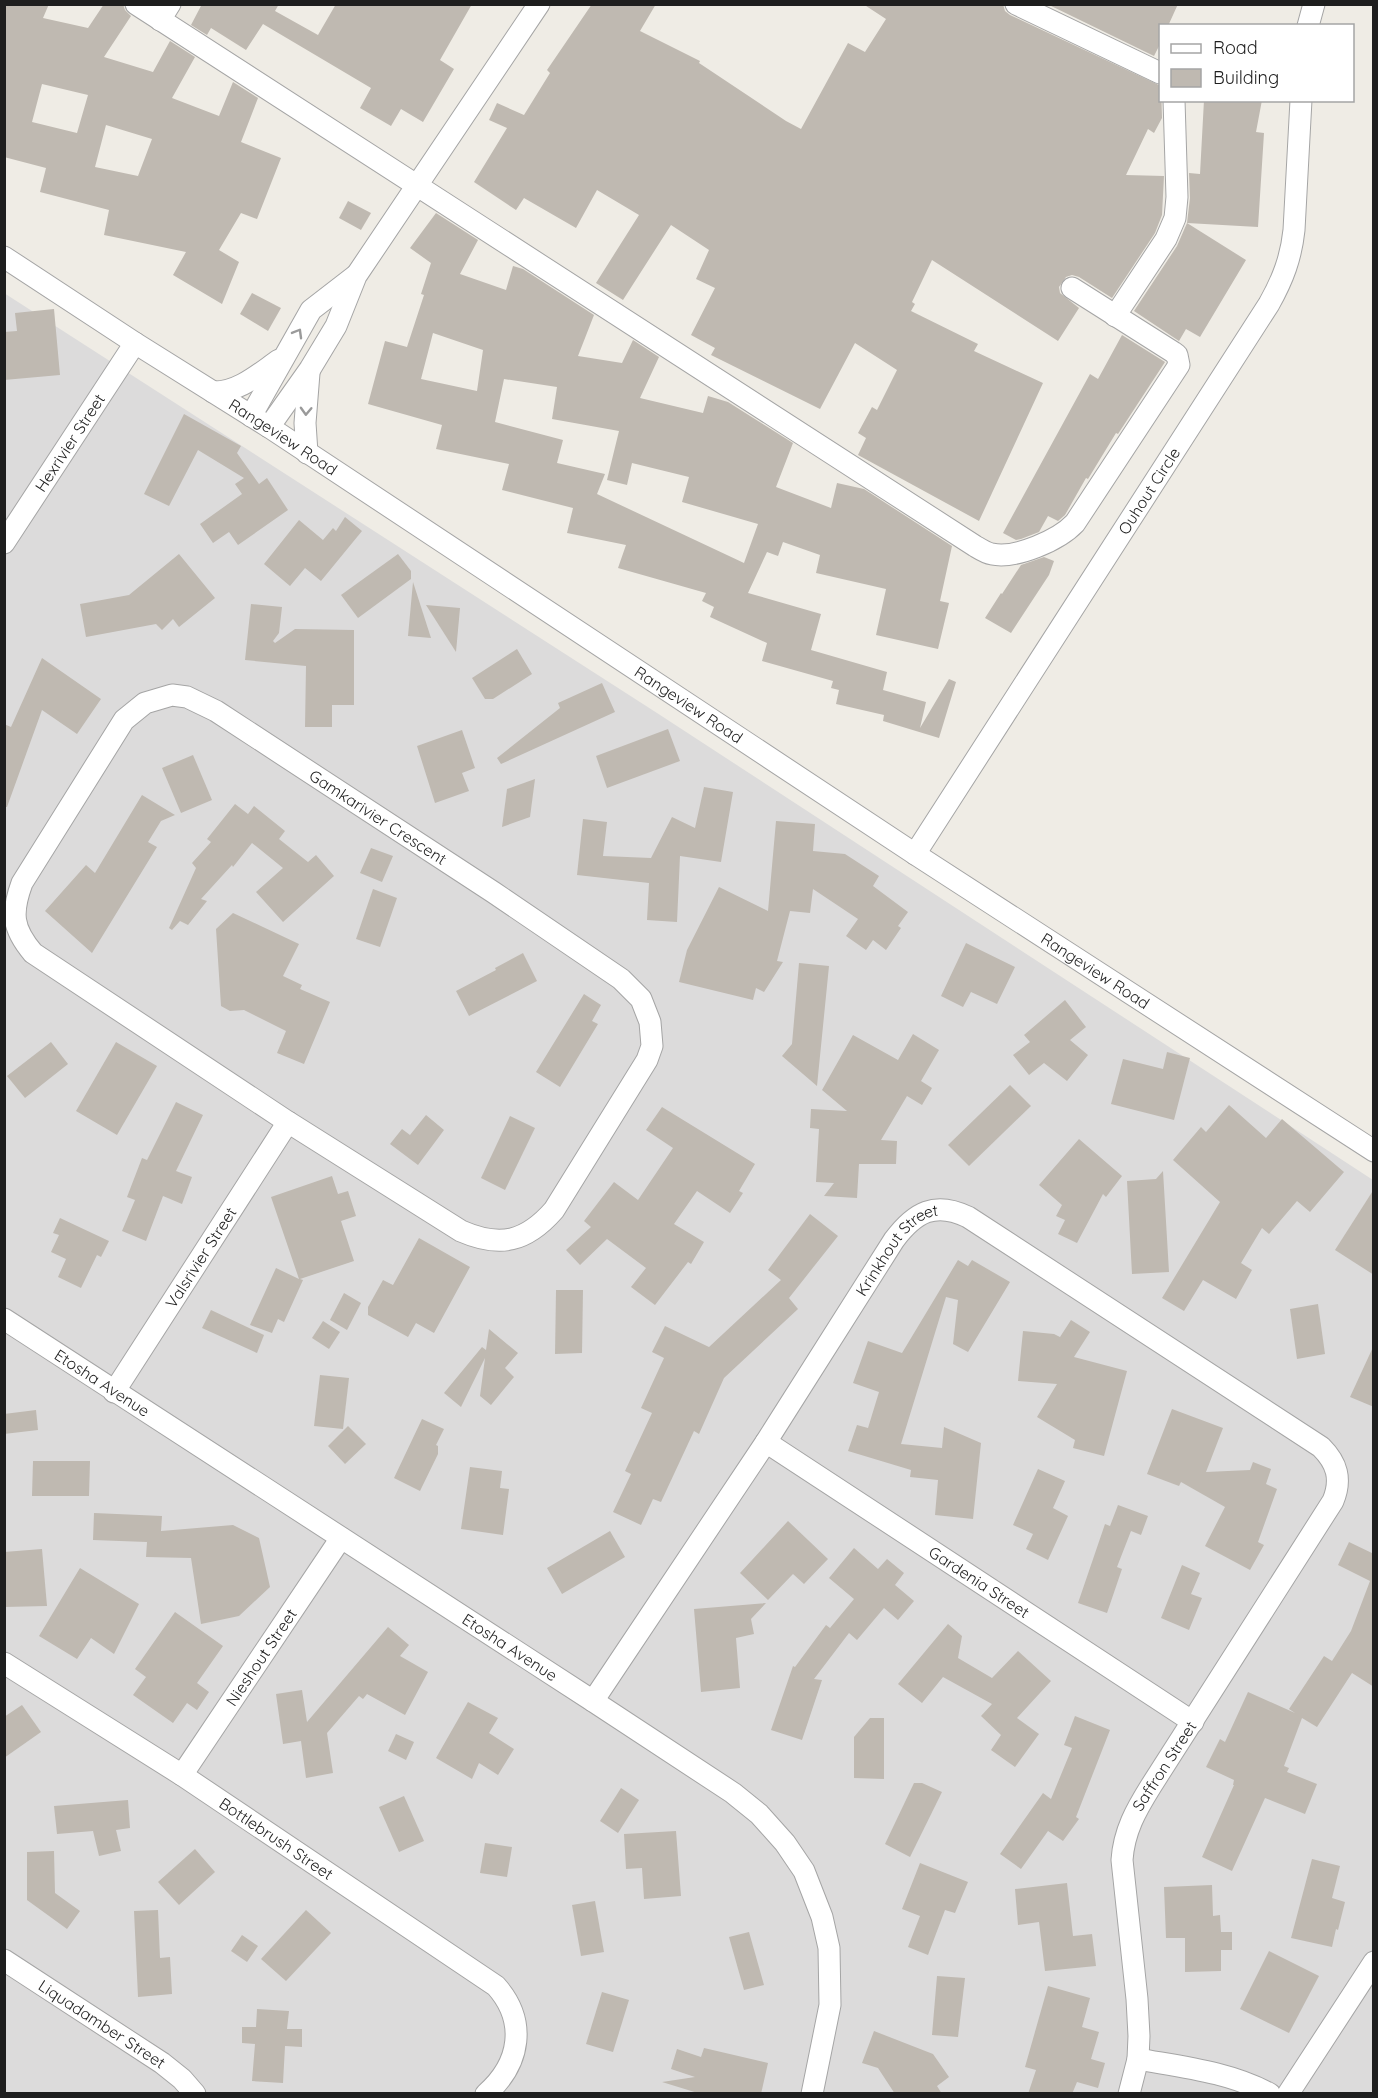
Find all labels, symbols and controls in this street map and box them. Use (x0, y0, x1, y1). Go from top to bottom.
legend (1159, 24, 1354, 102)
text: Road (1213, 36, 1258, 59)
text: Building (1213, 66, 1279, 89)
one-way arrow (291, 329, 302, 339)
street label: Hexrivier Street (30, 390, 109, 495)
street label: Rangeview Road (225, 394, 341, 479)
one-way arrow (299, 406, 312, 415)
street label: Ouhout Circle (1113, 443, 1184, 538)
street label: Rangeview Road (631, 662, 747, 747)
street label: Gamkarivier Crescent (306, 765, 450, 869)
street label: Rangeview Road (1037, 928, 1153, 1013)
street label: Krinkhout Street (851, 1200, 939, 1300)
street label: Valsrivier Street (161, 1203, 241, 1312)
street label: Etosha Avenue (51, 1344, 154, 1421)
street label: Gardenia Street (925, 1542, 1033, 1622)
street label: Nieshout Street (221, 1605, 301, 1710)
street label: Etosha Avenue (459, 1609, 561, 1685)
street label: Saffron Street (1128, 1717, 1200, 1815)
street label: Bottlebrush Street (215, 1793, 337, 1884)
street label: Liquadamber Street (35, 1975, 169, 2073)

